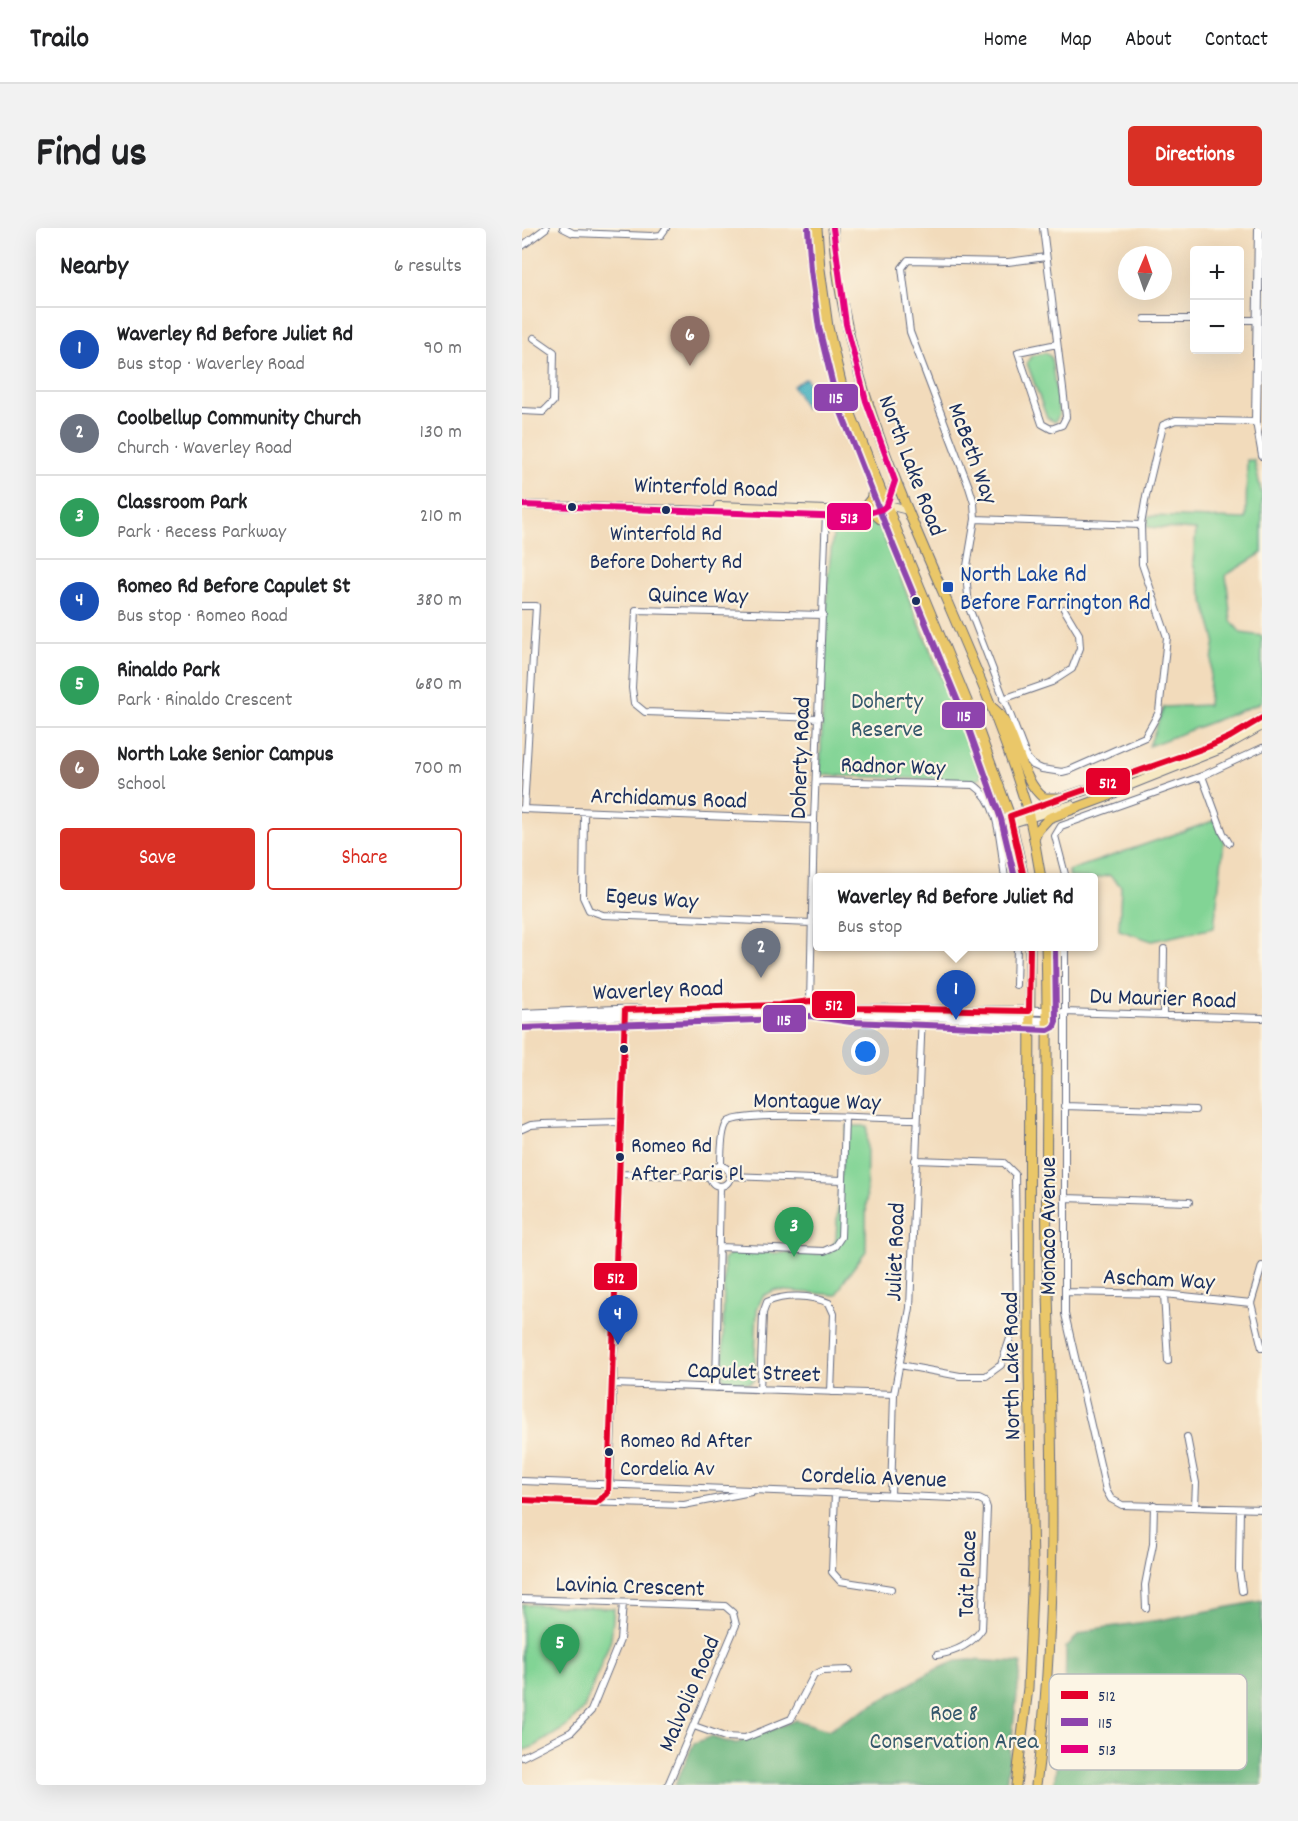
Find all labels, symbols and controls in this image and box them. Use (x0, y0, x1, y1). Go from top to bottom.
text: Trailo (30, 21, 89, 61)
text: Home (983, 26, 1027, 56)
text: Map (1060, 26, 1092, 56)
text: About (1125, 26, 1172, 56)
text: Contact (1205, 26, 1268, 56)
text: Find us (36, 126, 147, 186)
button: Directions (1128, 126, 1262, 186)
north arrow (1118, 246, 1172, 300)
map controls (1190, 246, 1244, 354)
button: + (1190, 246, 1244, 300)
text: Nearby (60, 249, 128, 286)
text: 6 results (394, 253, 462, 281)
button: − (1190, 300, 1244, 354)
pin: 6 (670, 316, 710, 366)
text: Waverley Rd Before Juliet Rd (117, 320, 353, 351)
text: 1 (77, 335, 82, 363)
text: 90 m (424, 335, 462, 363)
text: Bus stop · Waverley Road (117, 351, 305, 379)
line badge: 115 (813, 383, 859, 412)
text: 115 (829, 388, 843, 411)
street label: North Lake Road (868, 391, 953, 542)
street label: McBeth Way (937, 399, 1006, 511)
text: Coolbellup Community Church (117, 404, 361, 435)
text: 2 (75, 419, 84, 447)
text: 130 m (420, 419, 462, 447)
text: Church · Waverley Road (117, 435, 292, 463)
street label: Winterfold Road (633, 469, 778, 509)
text: Classroom Park (117, 488, 247, 519)
unlabelled marker (566, 501, 578, 513)
line badge: 513 (826, 502, 872, 531)
text: 3 (75, 503, 84, 531)
text: 210 m (420, 503, 462, 531)
marker: Winterfold Rd Before Doherty Rd (660, 504, 672, 516)
text: 513 (840, 508, 858, 531)
text: Park · Recess Parkway (117, 519, 286, 547)
place label: Winterfold Rd Before Doherty Rd (590, 520, 742, 579)
place label: North Lake Rd Before Farrington Rd (960, 559, 1151, 621)
text: Romeo Rd Before Capulet St (117, 572, 350, 603)
street label: Quince Way (648, 579, 750, 615)
marker: North Lake Rd Before Farrington Rd (941, 580, 955, 594)
text: 4 (75, 587, 84, 615)
text: 380 m (416, 587, 462, 615)
unlabelled marker (910, 595, 922, 607)
text: Bus stop · Romeo Road (117, 603, 288, 631)
text: Rinaldo Park (117, 656, 220, 687)
text: 5 (75, 671, 84, 699)
text: 680 m (415, 671, 462, 699)
park label: Doherty Reserve (851, 686, 924, 748)
text: Park · Rinaldo Crescent (117, 687, 292, 715)
street label: Doherty Road (783, 696, 821, 820)
line badge: 115 (941, 701, 986, 729)
text: 115 (957, 706, 971, 729)
text: North Lake Senior Campus (117, 740, 334, 771)
street label: Radnor Way (840, 749, 947, 787)
text: 6 (75, 755, 84, 783)
text: 700 m (414, 755, 462, 783)
line badge: 512 (1085, 767, 1131, 796)
text: School (117, 771, 166, 799)
text: 512 (1099, 773, 1117, 796)
street label: Archidamus Road (590, 780, 748, 820)
button: Save (60, 828, 255, 890)
button: Share (267, 828, 462, 890)
popup (813, 873, 1098, 951)
street label: Egeus Way (604, 880, 700, 920)
text: Waverley Rd Before Juliet Rd (837, 883, 1074, 914)
text: Bus stop (837, 914, 903, 942)
pin: 2 (742, 928, 780, 978)
pin: 1 (936, 970, 976, 1020)
street label: Waverley Road (592, 973, 724, 1011)
street label: Du Maurier Road (1089, 980, 1237, 1020)
line badge: 512 (811, 990, 856, 1019)
text: 512 (825, 995, 843, 1018)
line badge: 115 (762, 1004, 807, 1033)
text: 115 (777, 1010, 791, 1033)
your location (851, 1037, 880, 1066)
unlabelled marker (618, 1043, 630, 1055)
street label: Montague Way (753, 1085, 882, 1121)
place label: Romeo Rd After Paris Pl (631, 1132, 744, 1191)
marker: Romeo Rd After Paris Pl (614, 1151, 626, 1163)
street label: Monaco Avenue (1033, 1157, 1067, 1295)
street label: Juliet Road (878, 1202, 916, 1302)
pin: 3 (774, 1208, 814, 1257)
street label: Ascham Way (1102, 1261, 1217, 1301)
line badge: 512 (593, 1262, 638, 1291)
text: 512 (607, 1268, 625, 1291)
street label: North Lake Road (995, 1291, 1031, 1441)
pin: 4 (598, 1296, 638, 1345)
street label: Capulet Street (687, 1355, 821, 1393)
place label: Romeo Rd After Cordelia Av (620, 1427, 753, 1486)
marker: Romeo Rd After Cordelia Av (603, 1446, 615, 1458)
street label: Cordelia Avenue (800, 1459, 947, 1499)
street label: Tait Place (950, 1530, 988, 1619)
street label: Lavinia Crescent (555, 1568, 705, 1608)
pin: 5 (540, 1624, 579, 1674)
street label: Malvolio Road (651, 1631, 730, 1757)
legend (1049, 1674, 1247, 1770)
text: 512 (1098, 1686, 1116, 1709)
park label: Roe 8 Conservation Area (870, 1698, 1039, 1760)
text: 115 (1098, 1713, 1112, 1736)
text: 513 (1098, 1740, 1116, 1763)

